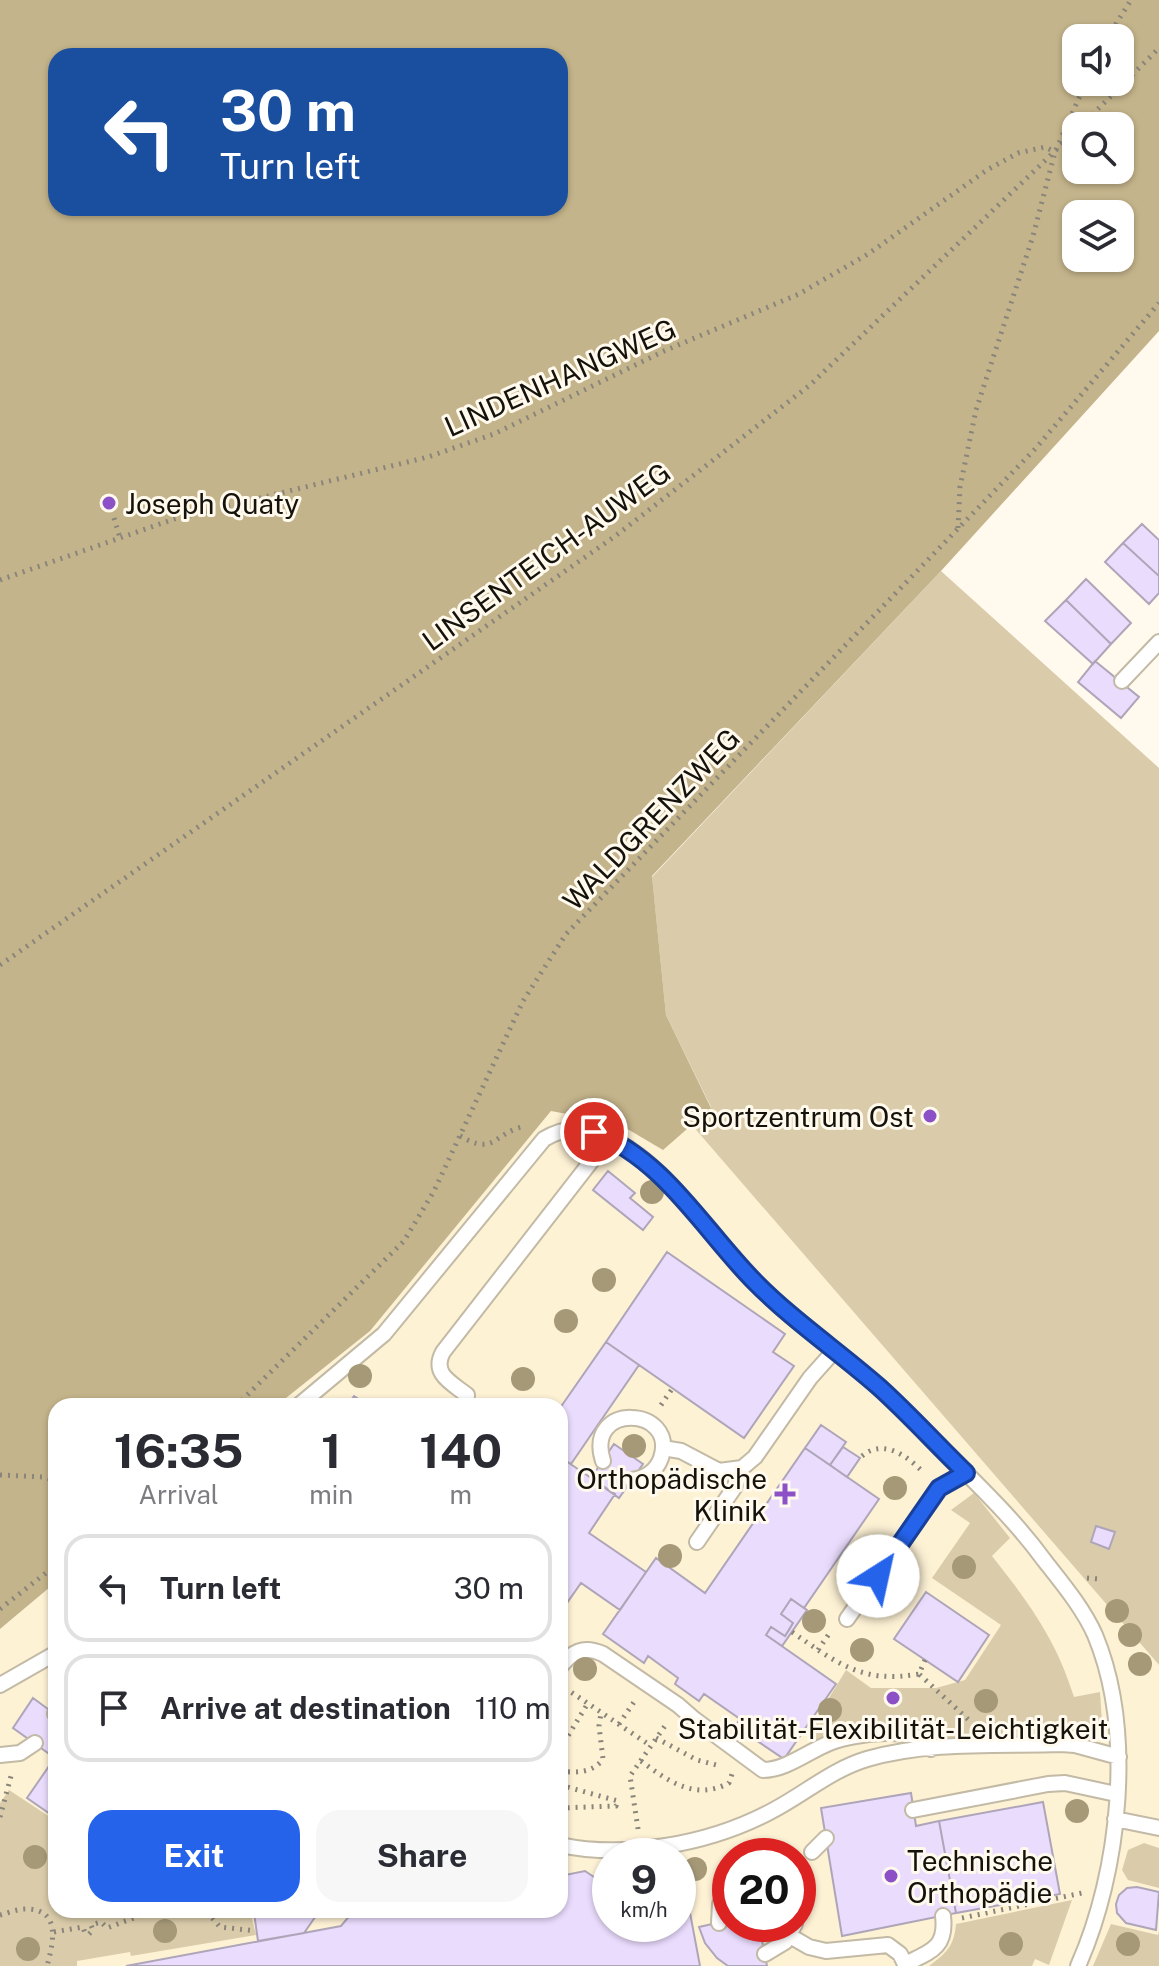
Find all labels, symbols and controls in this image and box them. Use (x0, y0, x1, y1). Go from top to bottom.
map controls (1062, 24, 1134, 272)
button: sound (1062, 24, 1134, 96)
text: 30 m (220, 78, 356, 144)
icon: left (88, 80, 192, 184)
button: search (1062, 112, 1134, 184)
text: Turn left (220, 145, 361, 187)
button: layers (1062, 200, 1134, 272)
street label: LINDENHANGWEG (439, 311, 681, 443)
street label: LINSENTEICH-AUWEG (416, 455, 676, 657)
place label: Joseph Quaty (125, 487, 299, 520)
marker: Joseph Quaty (100, 494, 118, 512)
street label: WALDGRENZWEG (556, 721, 746, 917)
pin (560, 1098, 628, 1166)
place label: Sportzentrum Ost (682, 1100, 914, 1133)
marker: Sportzentrum Ost (921, 1107, 939, 1125)
icon: arrive (572, 1110, 616, 1154)
text: 16:35 (114, 1422, 243, 1479)
text: 1 (321, 1422, 342, 1479)
text: 140 (419, 1422, 502, 1479)
place label: Orthopädische Klinik (576, 1462, 767, 1527)
text: Arrival (138, 1479, 219, 1510)
text: min (309, 1479, 353, 1510)
text: m (449, 1479, 472, 1510)
marker: Orthopädische Klinik (774, 1483, 796, 1505)
position arrow (836, 1534, 920, 1618)
icon: left (92, 1566, 136, 1610)
text: Turn left (160, 1570, 281, 1606)
text: 30 m (454, 1570, 524, 1606)
icon: arrive (92, 1686, 136, 1730)
marker: Stabilität-Flexibilität-Leichtigkeit (884, 1689, 902, 1707)
text: Arrive at destination (160, 1690, 451, 1726)
text: 110 m (475, 1690, 551, 1726)
place label: Stabilität-Flexibilität-Leichtigkeit (678, 1712, 1108, 1745)
button: Exit (88, 1810, 300, 1902)
button: Share (316, 1810, 528, 1902)
speed limit sign: 20 (712, 1838, 816, 1942)
place label: Technische Orthopädie (907, 1844, 1053, 1909)
text: 9 (631, 1856, 657, 1903)
marker: Technische Orthopädie (882, 1867, 900, 1885)
text: km/h (620, 1898, 668, 1922)

